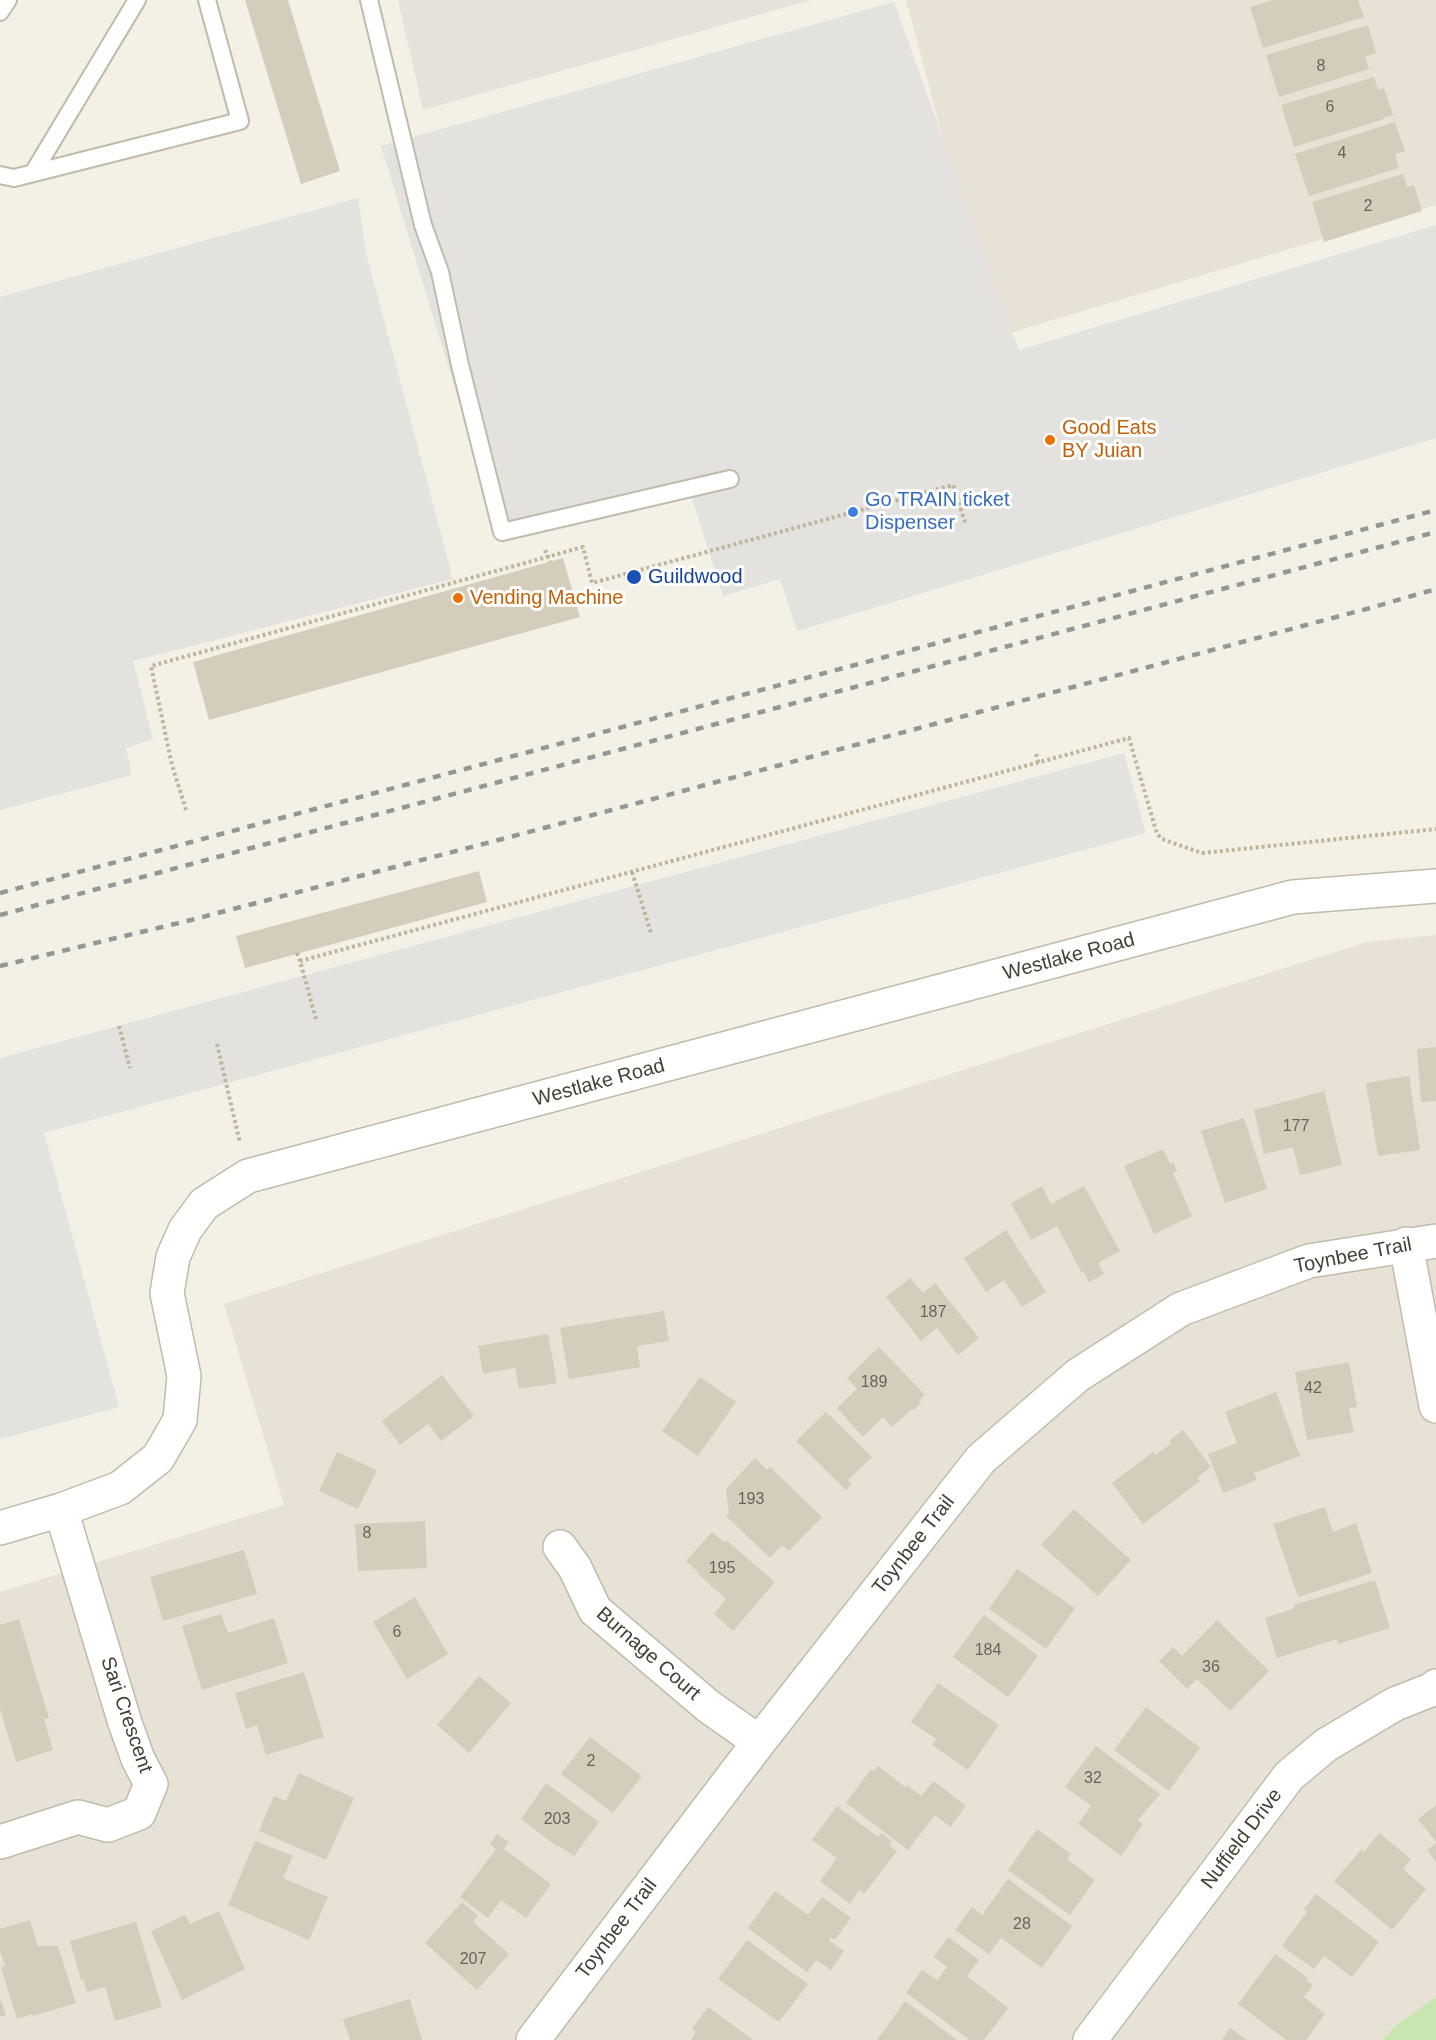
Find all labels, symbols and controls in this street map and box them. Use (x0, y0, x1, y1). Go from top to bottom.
house number: 8 (1317, 57, 1325, 77)
house number: 6 (1326, 98, 1334, 118)
house number: 4 (1338, 144, 1346, 164)
house number: 2 (1364, 197, 1372, 217)
place label: Good Eats BY Juian (1062, 416, 1157, 463)
marker: Good Eats BY Juian (1043, 433, 1057, 447)
place label: Go TRAIN ticket Dispenser (865, 488, 1009, 535)
marker: Go TRAIN ticket Dispenser (846, 505, 860, 519)
place label: Guildwood (648, 565, 743, 589)
marker: Guildwood (625, 568, 643, 586)
place label: Vending Machine (470, 586, 623, 610)
marker: Vending Machine (451, 591, 465, 605)
street label: Westlake Road (1001, 928, 1137, 986)
street label: Westlake Road (531, 1054, 667, 1112)
house number: 177 (1283, 1117, 1309, 1137)
street label: Toynbee Trail (1292, 1233, 1414, 1279)
house number: 187 (920, 1303, 946, 1323)
house number: 189 (861, 1373, 887, 1393)
house number: 42 (1304, 1379, 1322, 1399)
house number: 193 (738, 1490, 764, 1510)
street label: Toynbee Trail (868, 1491, 960, 1599)
house number: 8 (363, 1524, 371, 1544)
house number: 195 (709, 1559, 735, 1579)
street label: Burnage Court (591, 1602, 705, 1706)
house number: 6 (393, 1623, 401, 1643)
house number: 184 (975, 1641, 1001, 1661)
street label: Sari Crescent (95, 1654, 157, 1776)
house number: 36 (1202, 1658, 1220, 1678)
house number: 2 (587, 1752, 595, 1772)
house number: 32 (1084, 1769, 1102, 1789)
street label: Nuffield Drive (1196, 1784, 1288, 1894)
house number: 203 (544, 1810, 570, 1830)
street label: Toynbee Trail (572, 1874, 662, 1984)
house number: 28 (1013, 1915, 1031, 1935)
house number: 207 (460, 1950, 486, 1970)

